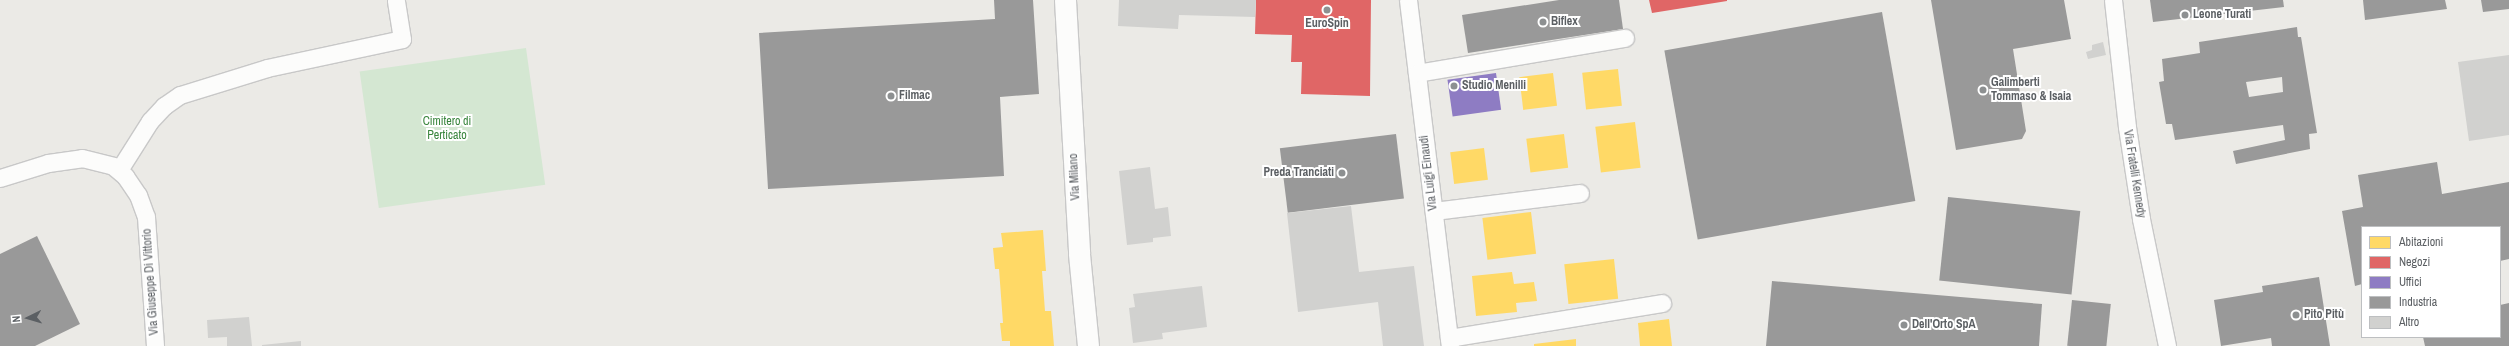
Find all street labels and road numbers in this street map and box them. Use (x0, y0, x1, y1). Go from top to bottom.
street label: Via Fratelli Kennedy (2120, 129, 2148, 219)
street label: Via Luigi Einaudi (1417, 134, 1441, 212)
street label: Via Milano (1067, 153, 1083, 201)
street label: Via Giuseppe Di Vittorio (140, 228, 162, 336)

